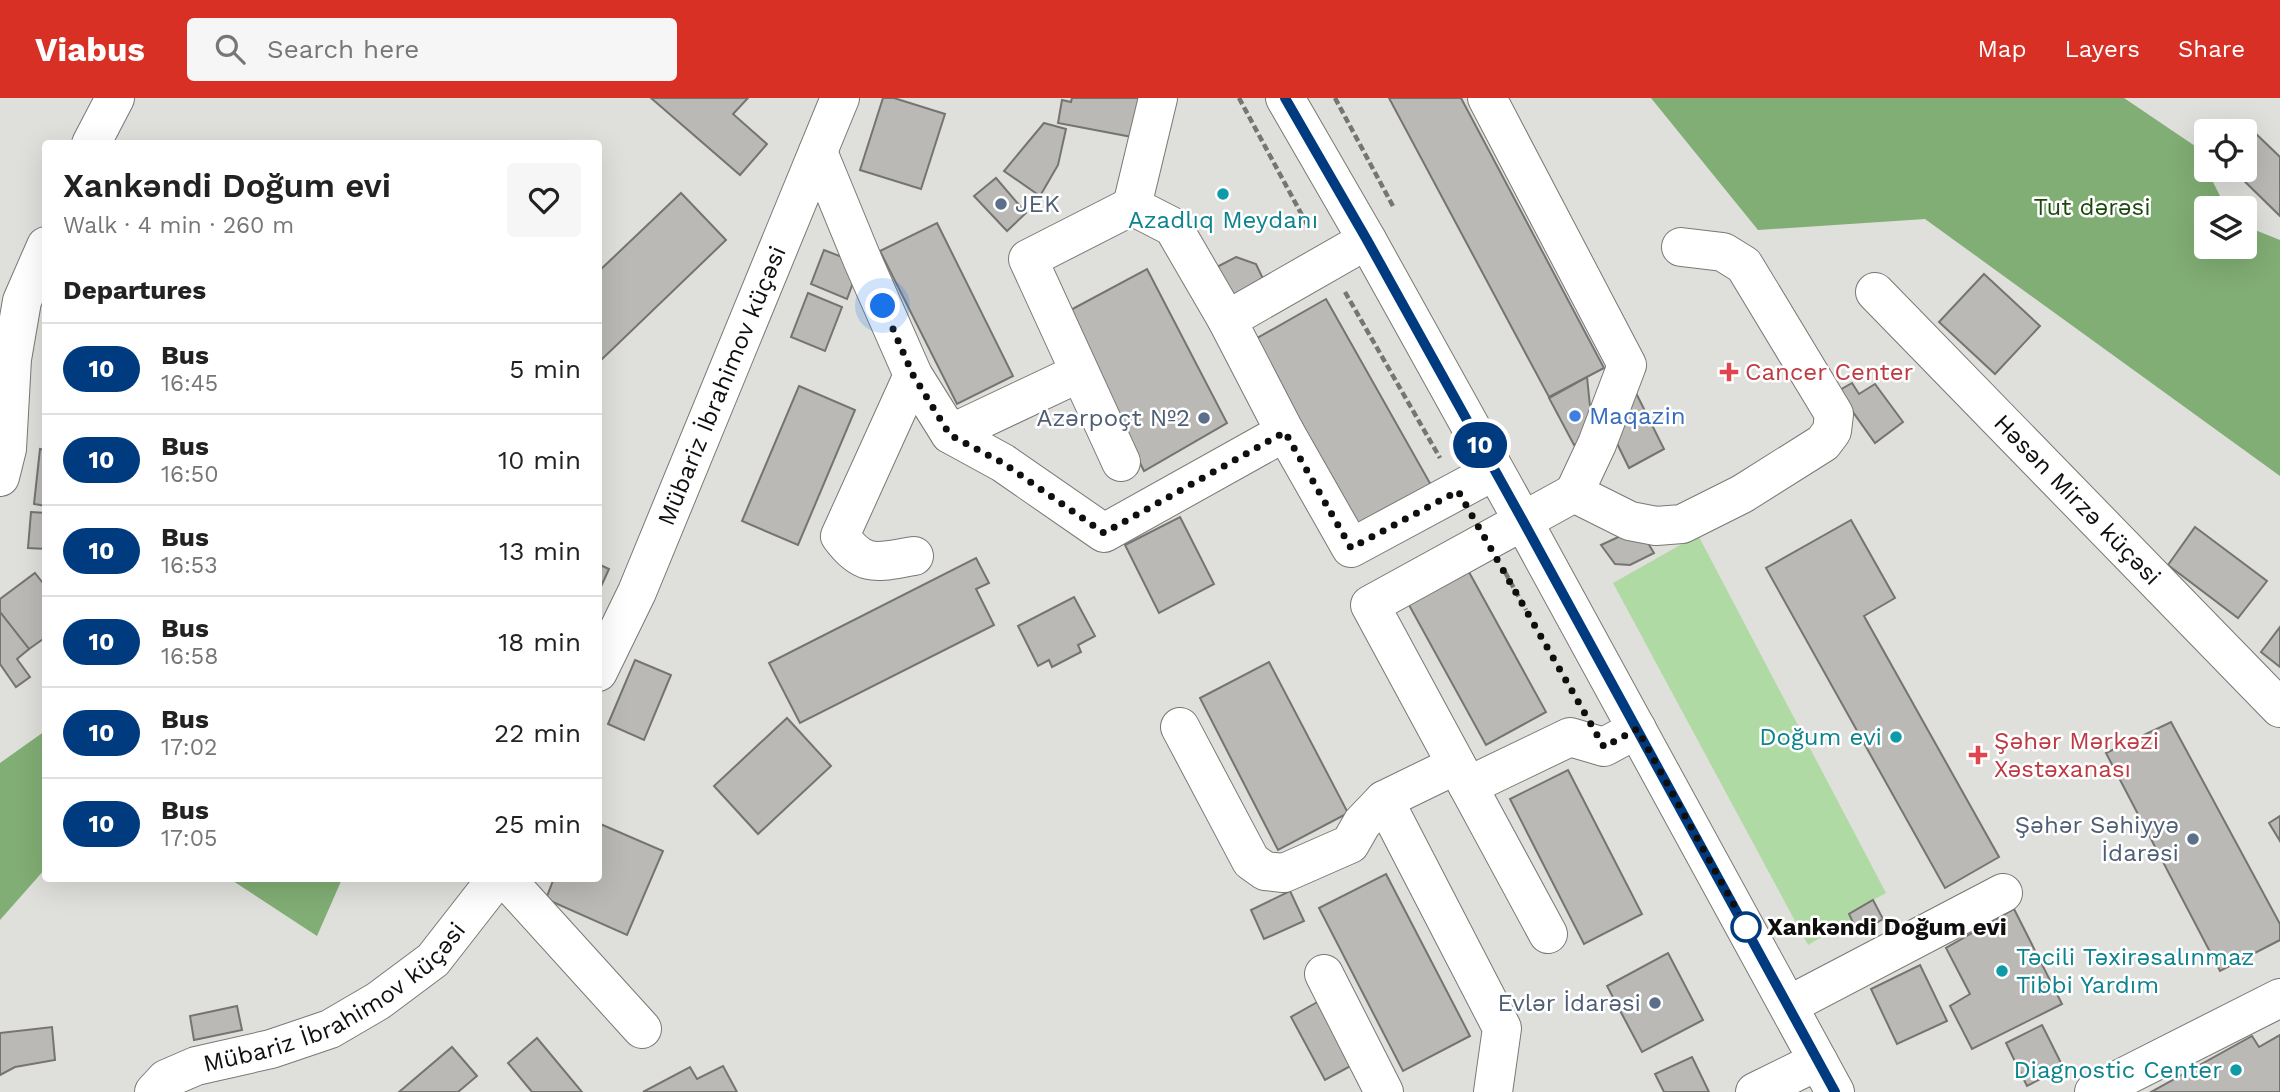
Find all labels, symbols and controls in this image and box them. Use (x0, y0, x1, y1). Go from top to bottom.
search box (187, 18, 677, 81)
text: Viabus (35, 30, 145, 69)
icon: search (211, 30, 249, 68)
text: Search here (267, 34, 419, 64)
text: Map (1978, 35, 2026, 63)
text: Layers (2064, 35, 2140, 63)
text: Share (2178, 35, 2245, 63)
map controls (2194, 119, 2257, 259)
button: locate (2194, 119, 2257, 182)
button: heart (507, 163, 581, 237)
text: Xankəndi Doğum evi (63, 166, 391, 205)
marker: Azadlıq Meydanı (1215, 186, 1231, 202)
place label: JEK (1015, 190, 1060, 218)
park label: Tut dərəsi (2033, 193, 2151, 221)
marker: JEK (993, 196, 1009, 212)
button: layers (2194, 196, 2257, 259)
place label: Azadlıq Meydanı (1128, 206, 1318, 234)
text: Walk · 4 min · 260 m (63, 212, 294, 239)
street label: Mübariz İbrahimov küçəsi (652, 242, 792, 530)
text: Departures (63, 275, 206, 305)
your location (865, 288, 900, 323)
text: Bus (161, 340, 209, 370)
text: 5 min (509, 354, 581, 384)
text: 10 (89, 355, 114, 383)
place label: Cancer Center (1745, 358, 1914, 386)
marker: Cancer Center (1719, 362, 1739, 382)
text: 16:45 (161, 370, 218, 397)
place label: Maqazin (1589, 402, 1686, 430)
place label: Azərpoçt №2 (1037, 404, 1190, 432)
marker: Maqazin (1567, 408, 1583, 424)
street label: Həsən Mirzə küçəsi (1988, 409, 2166, 591)
marker: Azərpoçt №2 (1196, 410, 1212, 426)
line badge: 10 (1448, 422, 1512, 468)
text: Bus (161, 431, 209, 461)
text: 10 (1467, 431, 1493, 459)
text: 10 min (498, 445, 581, 475)
text: 10 (89, 446, 114, 474)
text: 16:50 (161, 461, 218, 488)
text: Bus (161, 522, 209, 552)
text: 13 min (499, 536, 581, 566)
text: 10 (89, 537, 114, 565)
text: 16:53 (161, 552, 218, 579)
text: Bus (161, 613, 209, 643)
text: 18 min (498, 627, 581, 657)
text: 10 (89, 628, 114, 656)
text: 16:58 (161, 643, 218, 670)
text: Bus (161, 704, 209, 734)
text: 22 min (494, 718, 581, 748)
text: 10 (89, 719, 114, 747)
place label: Doğum evi (1759, 723, 1882, 751)
place label: Şəhər Mərkəzi Xəstəxanası (1994, 727, 2159, 783)
marker: Doğum evi (1888, 729, 1904, 745)
text: 17:02 (161, 734, 217, 761)
marker: Şəhər Mərkəzi Xəstəxanası (1968, 745, 1988, 765)
text: Bus (161, 795, 209, 825)
text: 25 min (494, 809, 581, 839)
text: 10 (89, 810, 114, 838)
place label: Şəhər Səhiyyə İdarəsi (2015, 811, 2179, 867)
text: 17:05 (161, 825, 217, 852)
marker: Şəhər Səhiyyə İdarəsi (2185, 831, 2201, 847)
marker: Xankəndi Doğum evi (1731, 912, 1761, 942)
place label: Xankəndi Doğum evi (1767, 913, 2007, 941)
street label: Mübariz İbrahimov küçəsi (201, 917, 471, 1078)
place label: Təcili Təxirəsalınmaz Tibbi Yardım (2016, 943, 2254, 999)
marker: Təcili Təxirəsalınmaz Tibbi Yardım (1994, 963, 2010, 979)
place label: Evlər İdarəsi (1498, 989, 1641, 1017)
marker: Evlər İdarəsi (1647, 995, 1663, 1011)
place label: Diagnostic Center (2013, 1056, 2222, 1084)
marker: Diagnostic Center (2228, 1062, 2244, 1078)

